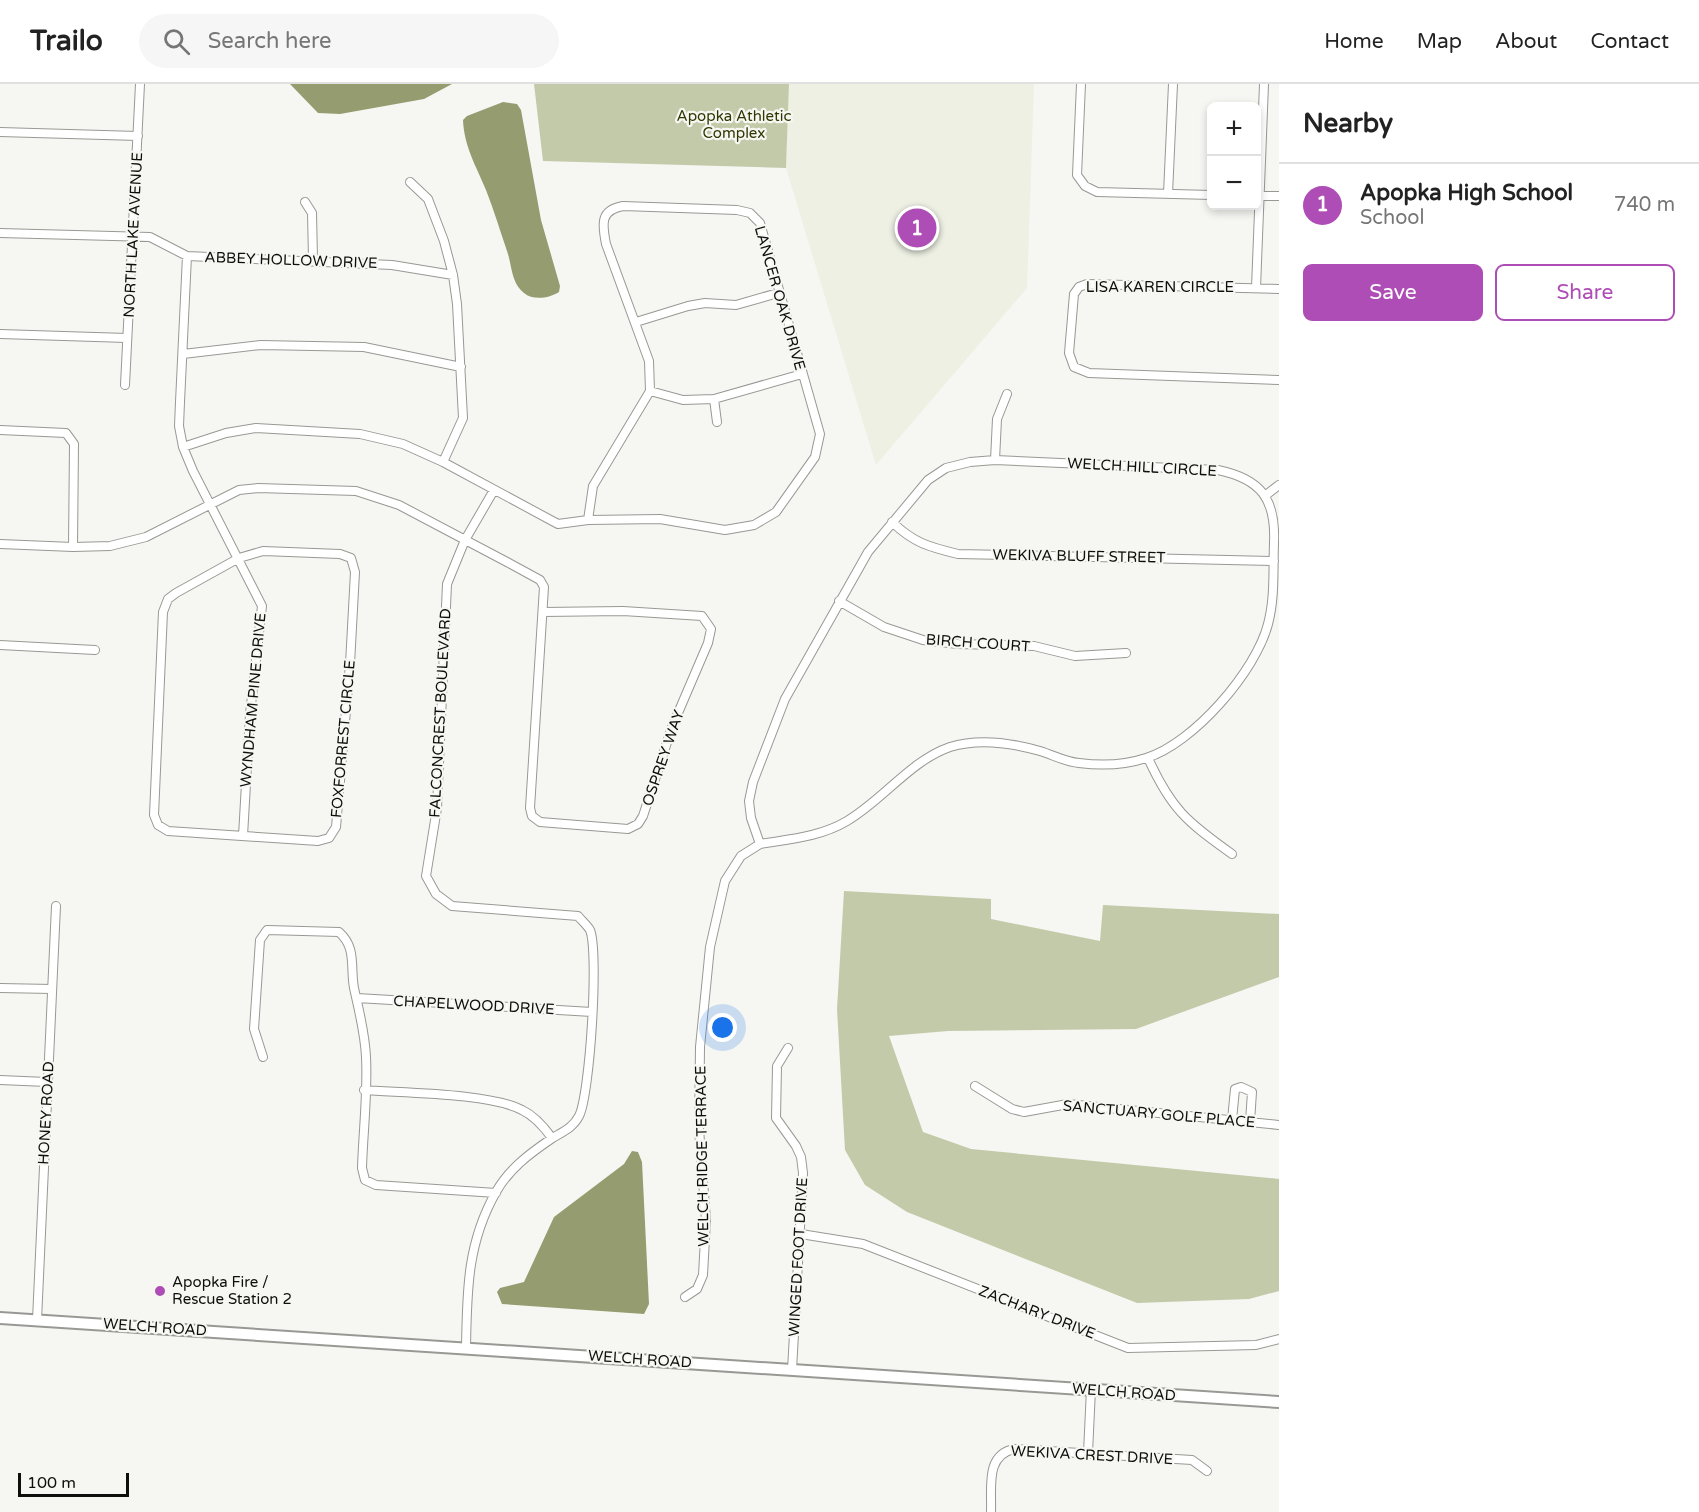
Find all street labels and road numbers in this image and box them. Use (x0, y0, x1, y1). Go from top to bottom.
street label: NORTH LAKE AVENUE (120, 152, 146, 318)
street label: LANCER OAK DRIVE (751, 224, 809, 372)
street label: ABBEY HOLLOW DRIVE (204, 248, 378, 272)
street label: LISA KAREN CIRCLE (1086, 278, 1234, 296)
street label: WELCH HILL CIRCLE (1067, 454, 1217, 480)
street label: WEKIVA BLUFF STREET (992, 545, 1166, 567)
street label: FALCONCREST BOULEVARD (426, 608, 454, 818)
street label: WYNDHAM PINE DRIVE (236, 612, 270, 788)
street label: BIRCH COURT (925, 630, 1031, 656)
street label: FOXFORREST CIRCLE (327, 659, 359, 819)
street label: OSPREY WAY (638, 707, 688, 808)
street label: CHAPELWOOD DRIVE (393, 992, 555, 1018)
street label: HONEY ROAD (34, 1061, 58, 1165)
street label: WELCH RIDGE TERRACE (691, 1065, 713, 1247)
street label: SANCTUARY GOLF PLACE (1062, 1097, 1256, 1131)
street label: WINGED FOOT DRIVE (785, 1177, 811, 1337)
street label: ZACHARY DRIVE (976, 1281, 1098, 1343)
street label: WELCH ROAD (102, 1314, 208, 1340)
street label: WELCH ROAD (587, 1346, 693, 1372)
street label: WELCH ROAD (1071, 1379, 1177, 1405)
street label: WEKIVA CREST DRIVE (1010, 1442, 1174, 1468)

